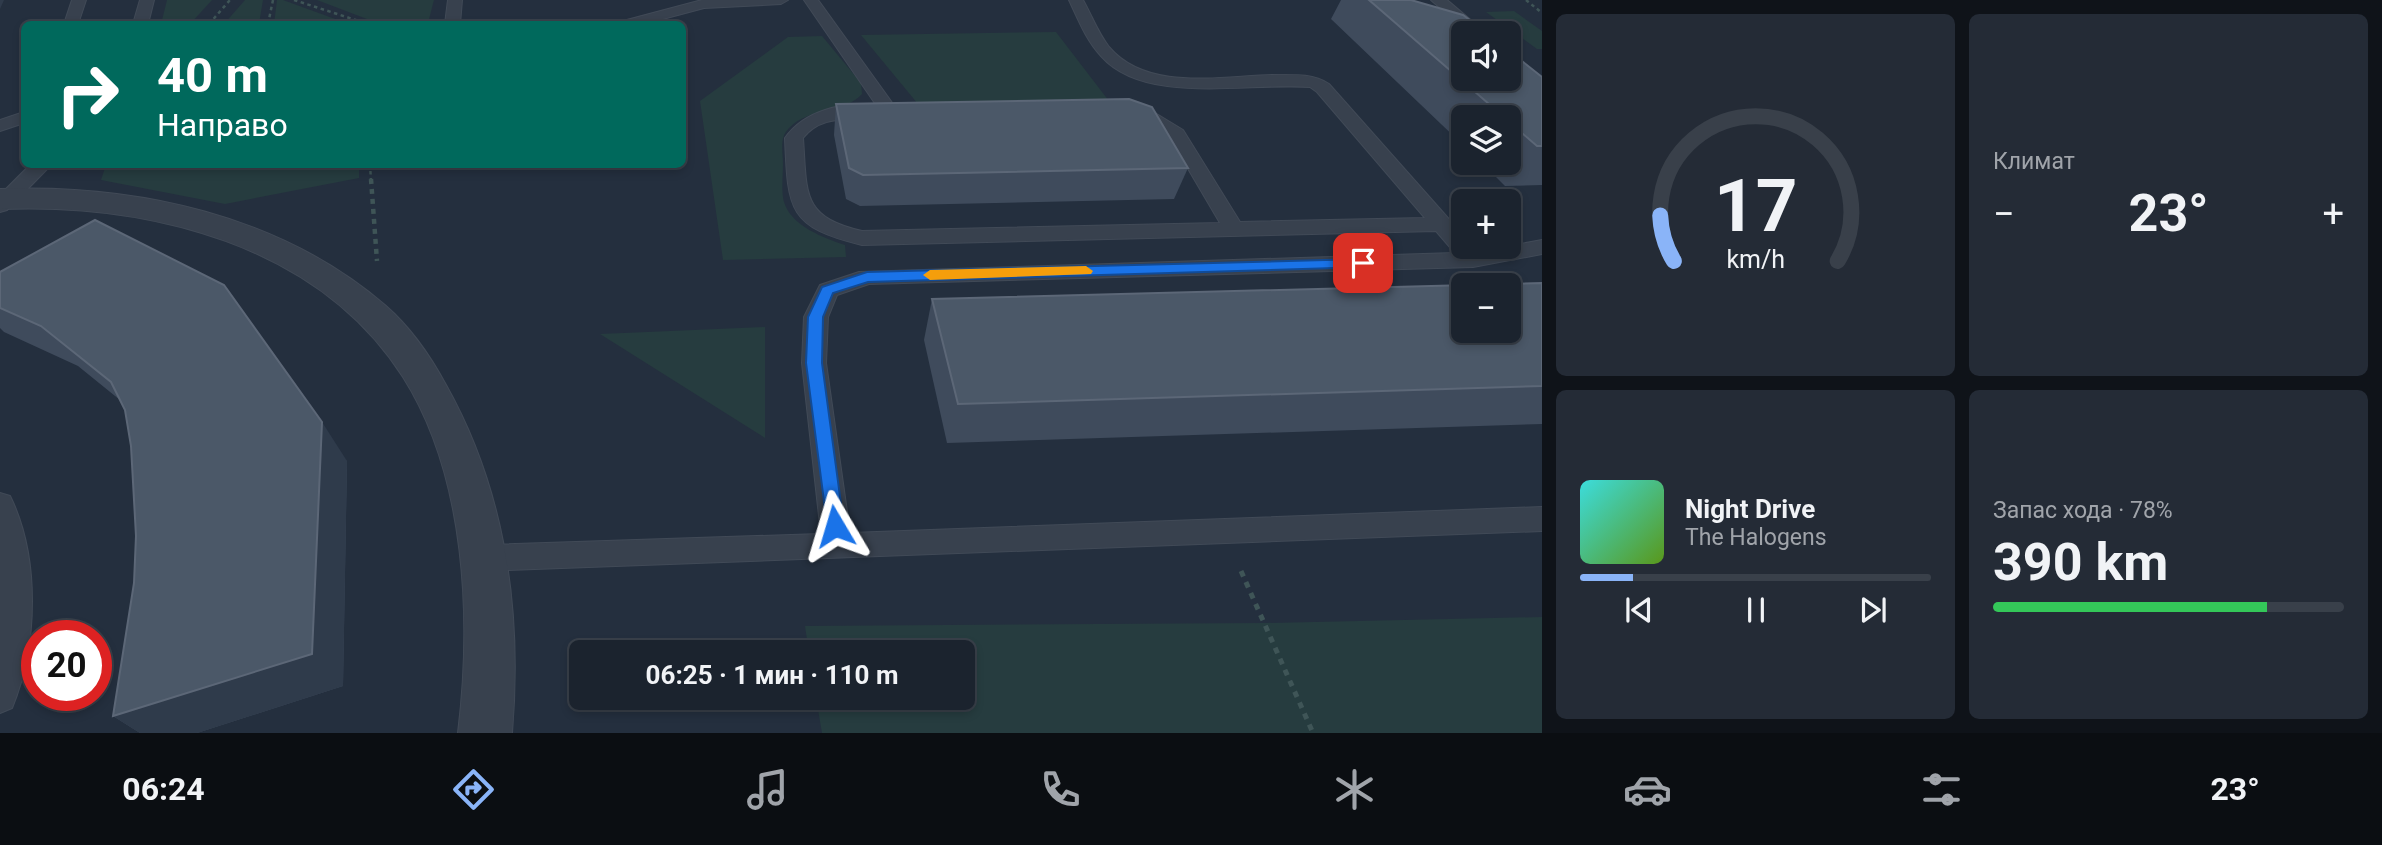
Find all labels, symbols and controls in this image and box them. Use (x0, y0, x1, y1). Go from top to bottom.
map controls (1451, 21, 1521, 343)
button: sound (1451, 21, 1521, 91)
text: 40 m (157, 47, 268, 104)
icon: right (42, 49, 133, 140)
button: layers (1451, 105, 1521, 175)
text: Направо (157, 106, 288, 144)
text: Климат (1993, 148, 2075, 175)
text: 17 (1714, 163, 1797, 249)
text: 23° (2129, 183, 2209, 244)
button: + (1451, 189, 1521, 259)
text: − (1993, 192, 2015, 236)
text: + (2322, 192, 2344, 236)
pin (1333, 233, 1393, 293)
icon: arrive (1344, 244, 1382, 282)
text: km/h (1726, 245, 1785, 274)
button: − (1451, 273, 1521, 343)
position arrow (798, 489, 872, 563)
text: Night Drive (1685, 494, 1815, 524)
text: Запас хода · 78% (1993, 497, 2173, 524)
text: The Halogens (1685, 524, 1827, 551)
text: 390 km (1993, 532, 2168, 593)
icon: previous (1620, 591, 1658, 629)
icon: pause (1737, 591, 1775, 629)
icon: next (1854, 591, 1892, 629)
speed limit sign: 20 (21, 620, 112, 711)
text: 06:25 · 1 мин · 110 m (646, 660, 898, 690)
icon: directions (449, 765, 498, 814)
icon: music (743, 765, 792, 814)
icon: phone (1036, 765, 1085, 814)
icon: climate (1330, 765, 1379, 814)
icon: car (1623, 765, 1672, 814)
icon: filters (1917, 765, 1966, 814)
text: 06:24 (122, 770, 205, 808)
text: 23° (2210, 770, 2260, 808)

